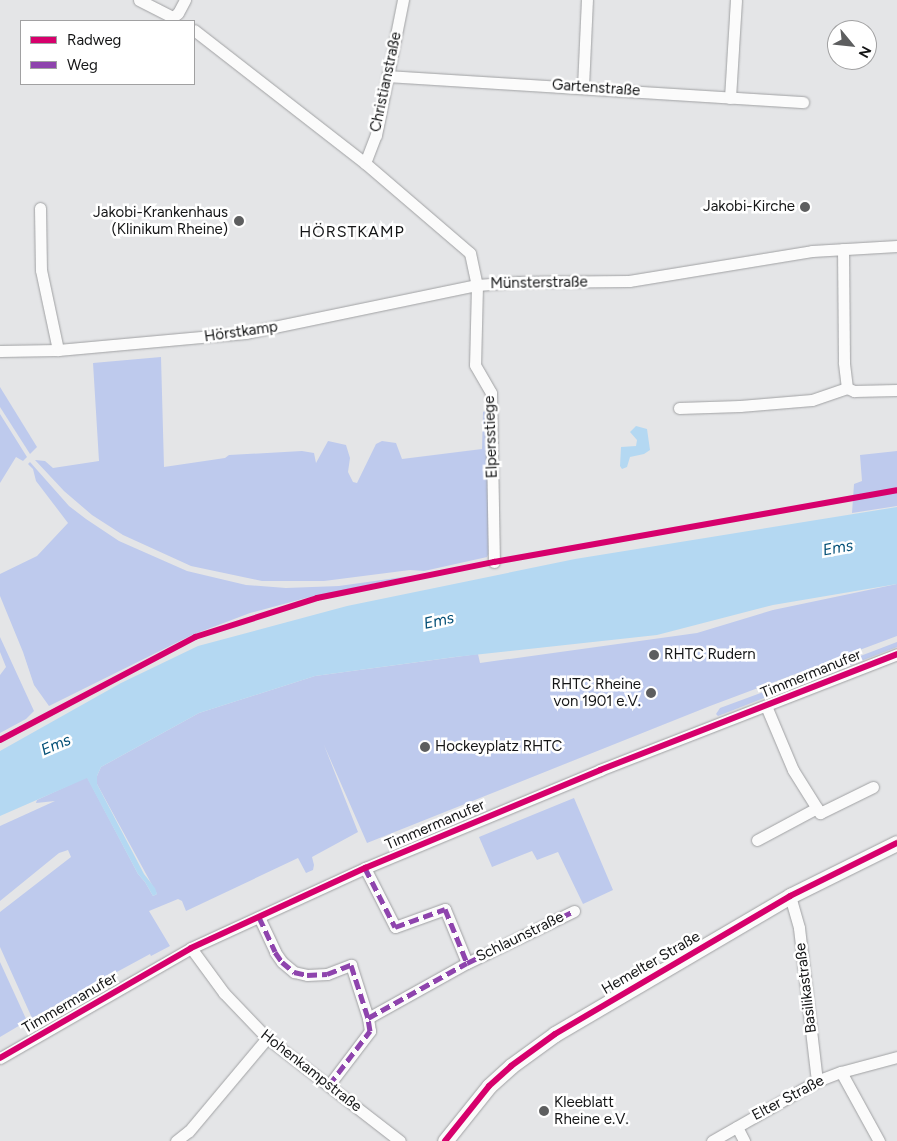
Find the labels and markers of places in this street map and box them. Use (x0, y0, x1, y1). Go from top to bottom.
place label: Jakobi-Kirche (703, 198, 795, 216)
marker: Jakobi-Kirche (799, 201, 811, 213)
place label: Jakobi-Krankenhaus (Klinikum Rheine) (93, 203, 228, 238)
marker: Jakobi-Krankenhaus (Klinikum Rheine) (232, 214, 246, 228)
place label: RHTC Rudern (664, 646, 756, 664)
marker: RHTC Rudern (648, 649, 660, 661)
place label: RHTC Rheine von 1901 e.V. (552, 675, 641, 710)
marker: RHTC Rheine von 1901 e.V. (645, 687, 657, 699)
place label: Hockeyplatz RHTC (435, 738, 562, 756)
marker: Hockeyplatz RHTC (419, 741, 431, 753)
place label: Kleeblatt Rheine e.V. (554, 1093, 629, 1128)
marker: Kleeblatt Rheine e.V. (538, 1105, 550, 1117)

